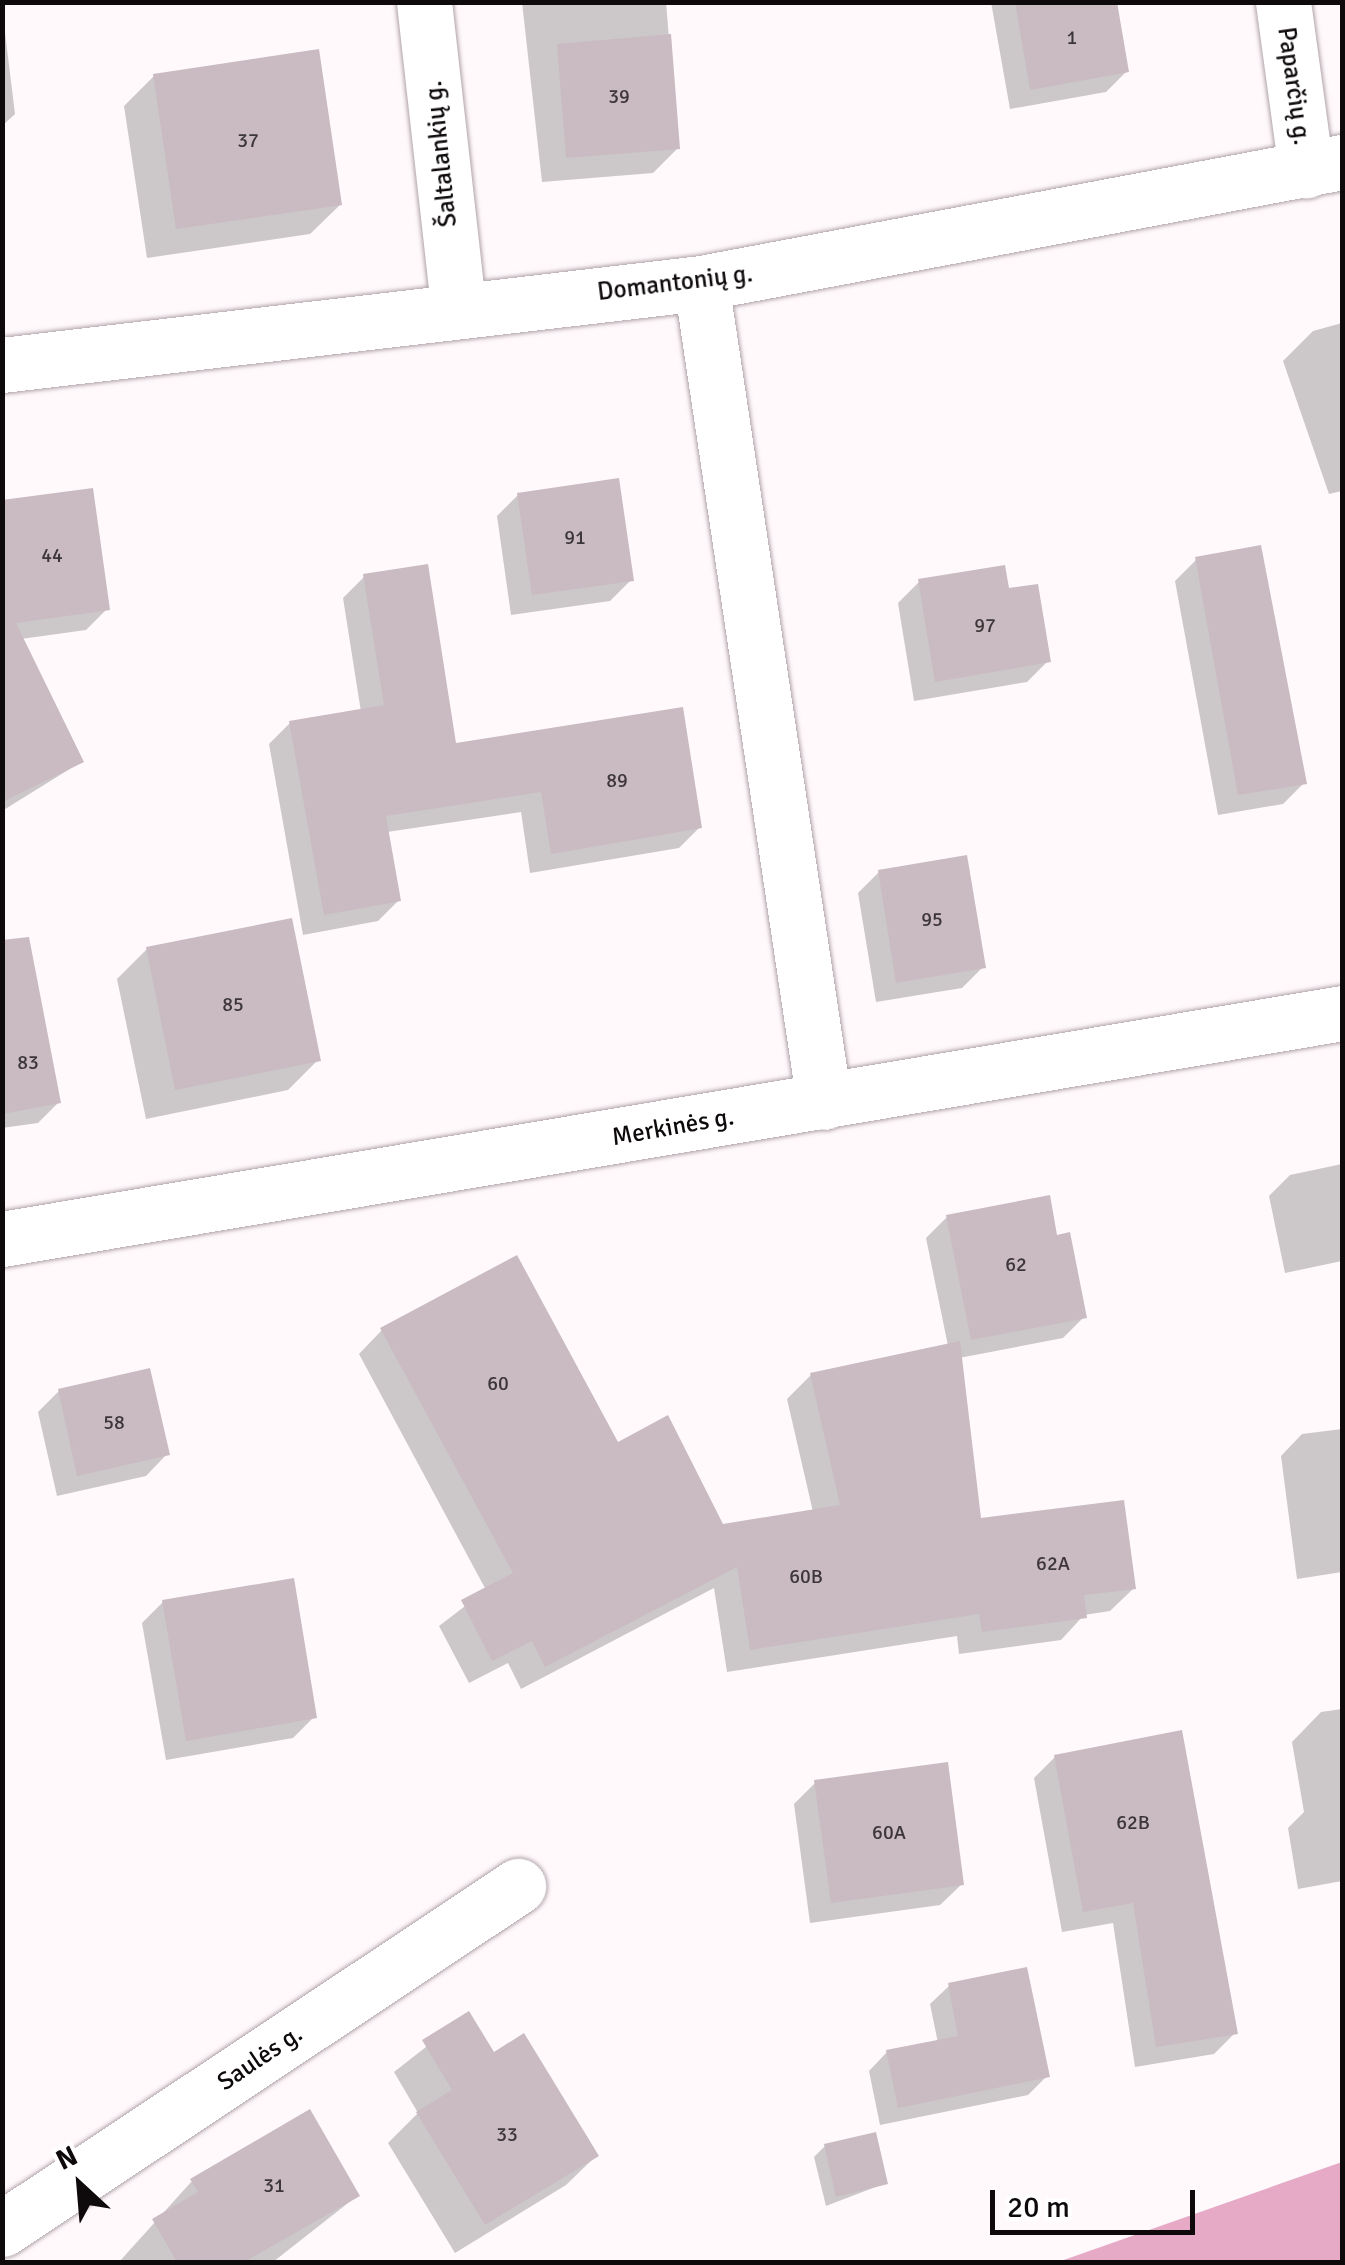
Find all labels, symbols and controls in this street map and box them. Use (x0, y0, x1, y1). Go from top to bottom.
house number: 1 (1067, 25, 1077, 49)
street label: Paparčių g. (1271, 25, 1317, 147)
street label: Šaltalankių g. (418, 79, 464, 229)
house number: 39 (608, 84, 630, 108)
house number: 37 (237, 128, 259, 152)
street label: Domantonių g. (596, 259, 754, 307)
house number: 91 (564, 525, 586, 549)
house number: 44 (41, 543, 63, 567)
house number: 97 (974, 613, 996, 637)
house number: 89 (606, 768, 628, 792)
house number: 95 (921, 907, 943, 931)
house number: 85 (222, 992, 244, 1016)
house number: 83 (17, 1050, 39, 1074)
street label: Merkinės g. (610, 1102, 736, 1152)
house number: 62 (1005, 1252, 1027, 1276)
house number: 60 (487, 1371, 509, 1395)
house number: 58 (103, 1410, 125, 1434)
house number: 62A (1036, 1551, 1070, 1575)
house number: 60B (789, 1564, 823, 1588)
house number: 62B (1116, 1810, 1150, 1834)
house number: 60A (872, 1820, 906, 1844)
street label: Saulės g. (212, 2019, 308, 2097)
house number: 33 (496, 2122, 518, 2146)
north arrow (30, 2135, 130, 2235)
text: N (51, 2138, 83, 2178)
scale bar (995, 2170, 1200, 2232)
house number: 31 (263, 2173, 285, 2197)
text: 20 m (1007, 2189, 1070, 2226)

